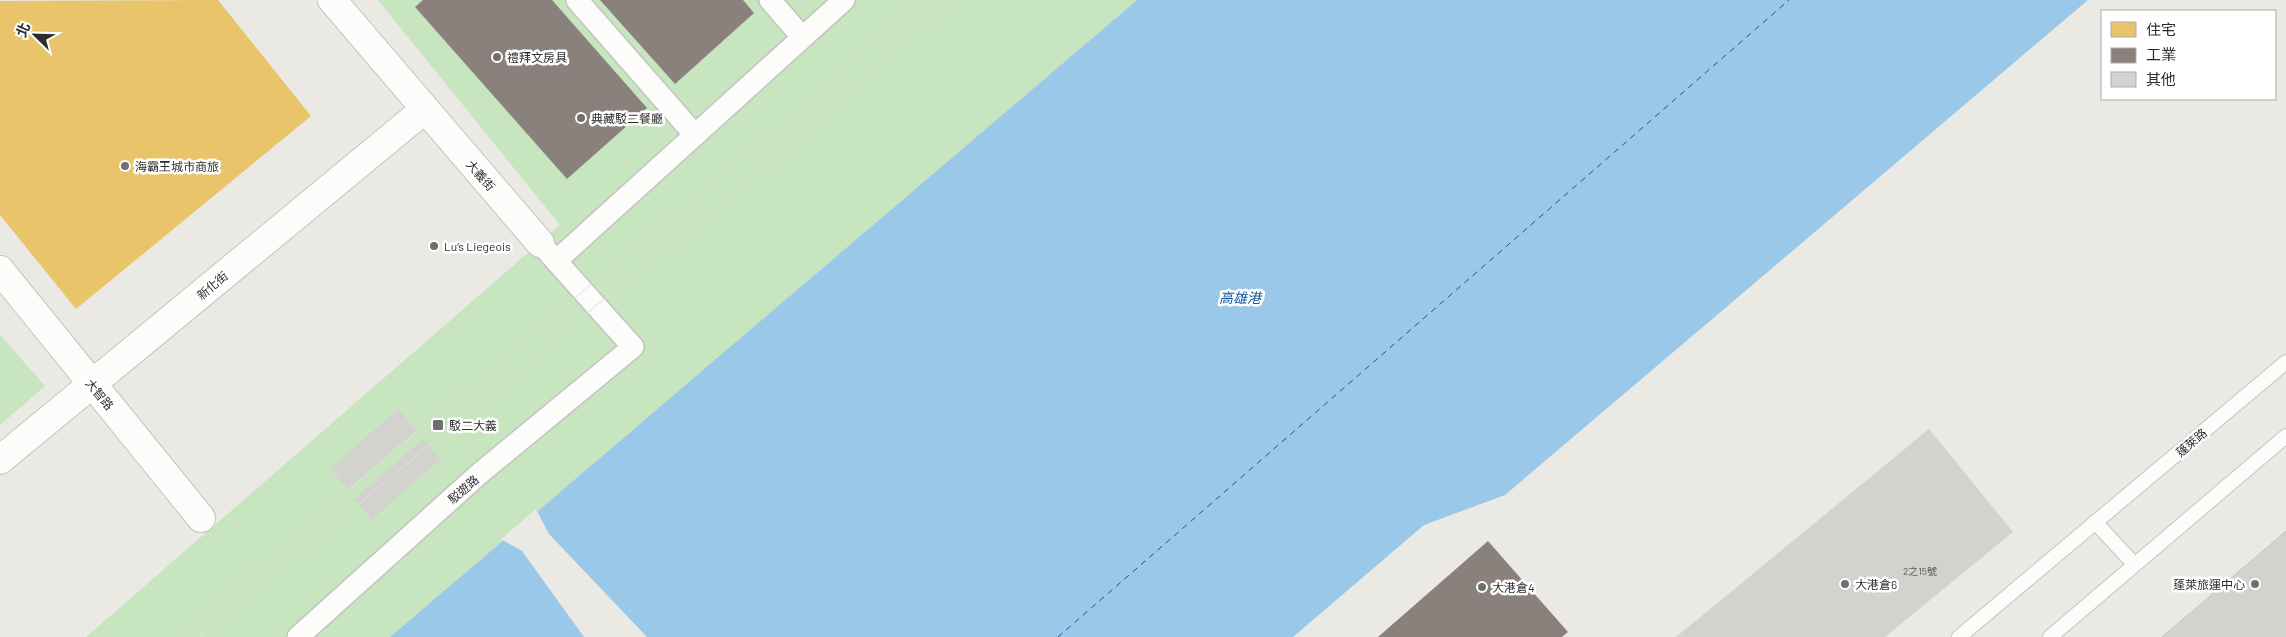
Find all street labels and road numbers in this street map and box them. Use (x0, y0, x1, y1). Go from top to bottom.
street label: 大義街 (464, 157, 498, 193)
street label: 新化街 (194, 268, 230, 302)
street label: 大智路 (83, 376, 117, 412)
street label: 蓬萊路 (2173, 425, 2209, 459)
street label: 駁遊路 (445, 472, 481, 506)

